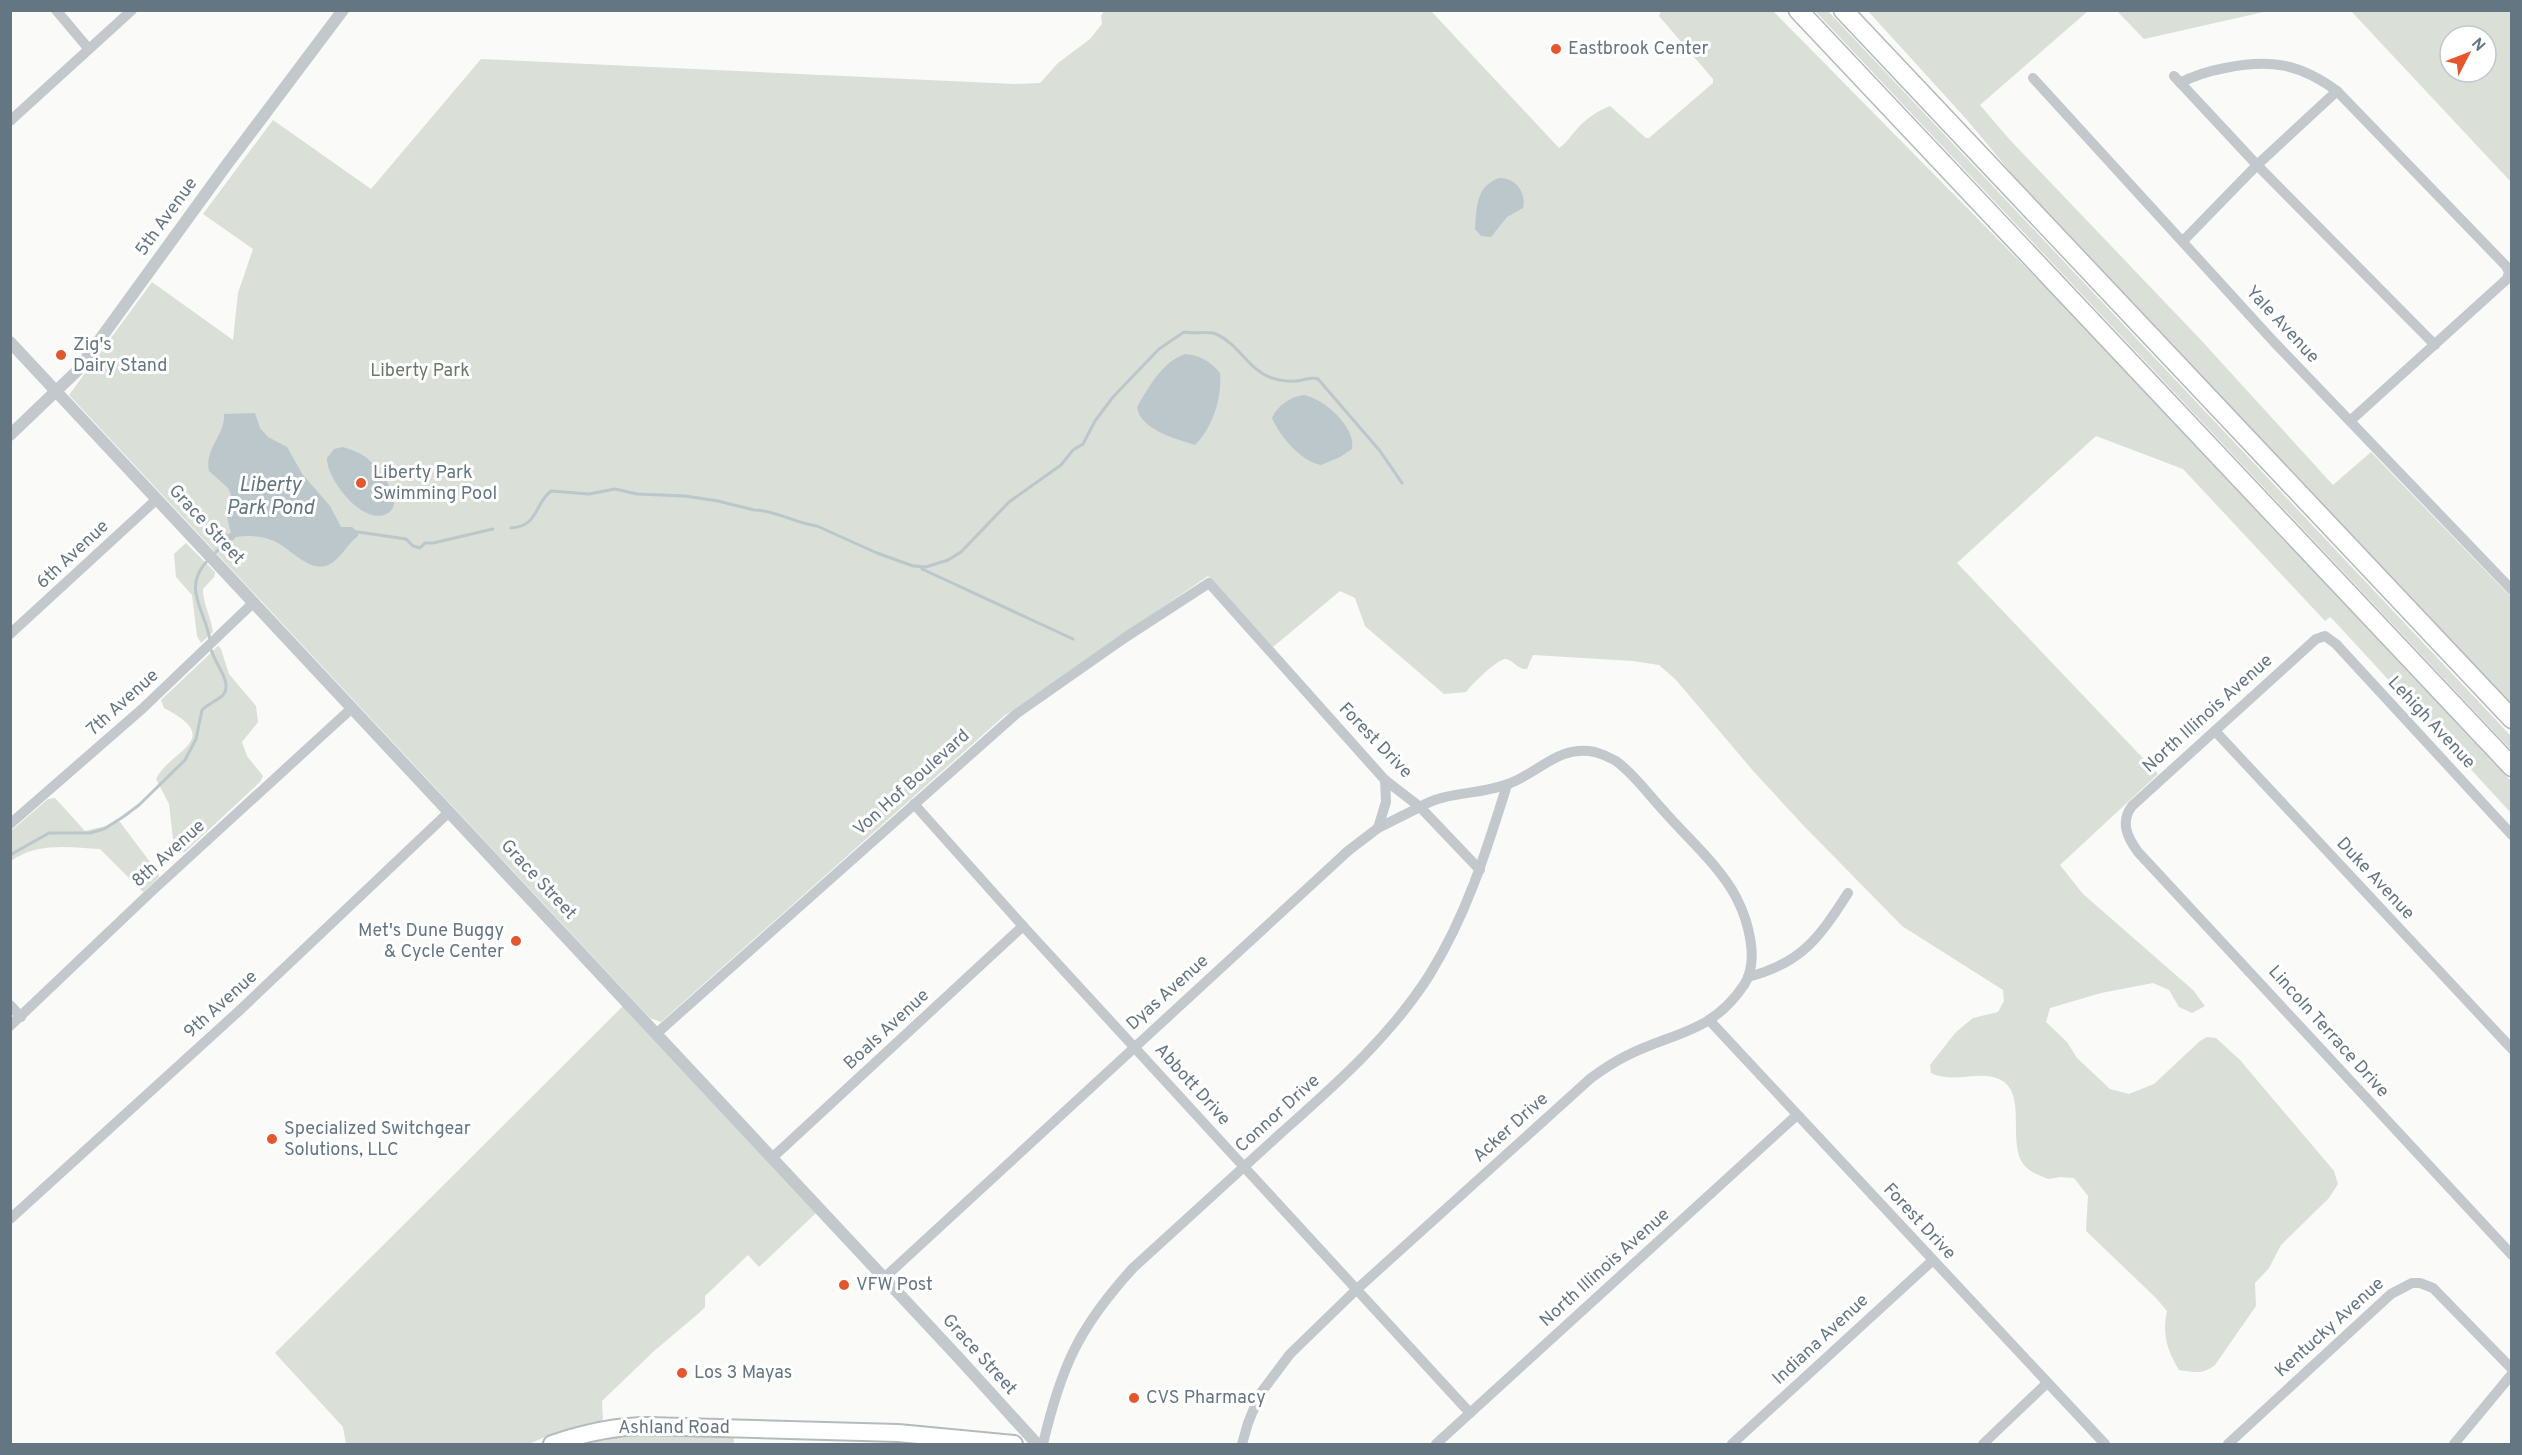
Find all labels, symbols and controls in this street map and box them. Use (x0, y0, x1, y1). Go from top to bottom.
north arrow (2438, 24, 2498, 84)
text: N (2466, 34, 2489, 56)
place label: Eastbrook Center (1568, 38, 1709, 61)
marker: Eastbrook Center (1549, 42, 1563, 56)
street label: 5th Avenue (131, 173, 203, 261)
street label: Yale Avenue (2240, 281, 2324, 369)
place label: Zig's Dairy Stand (73, 334, 167, 378)
marker: Zig's Dairy Stand (54, 348, 68, 362)
park label: Liberty Park (370, 360, 470, 383)
place label: Liberty Park Swimming Pool (373, 462, 497, 506)
water label: Liberty Park Pond (226, 473, 315, 522)
marker: Liberty Park Swimming Pool (354, 476, 368, 490)
street label: Grace Street (163, 480, 249, 570)
street label: 6th Avenue (32, 516, 114, 594)
street label: North Illinois Avenue (2138, 650, 2278, 778)
street label: 7th Avenue (82, 665, 164, 741)
street label: Lehigh Avenue (2382, 672, 2480, 774)
street label: Forest Drive (1333, 698, 1417, 784)
street label: Von Hof Boulevard (849, 725, 975, 841)
street label: 8th Avenue (128, 815, 210, 893)
street label: Duke Avenue (2331, 833, 2419, 925)
street label: Grace Street (495, 835, 581, 925)
place label: Met's Dune Buggy & Cycle Center (358, 920, 504, 964)
marker: Met's Dune Buggy & Cycle Center (509, 934, 523, 948)
street label: Dyas Avenue (1122, 950, 1214, 1036)
street label: Lincoln Terrace Drive (2262, 961, 2394, 1103)
street label: 9th Avenue (179, 966, 263, 1044)
street label: Boals Avenue (839, 985, 935, 1075)
street label: Abbott Drive (1149, 1039, 1235, 1131)
street label: Connor Drive (1231, 1070, 1325, 1158)
street label: Acker Drive (1468, 1088, 1554, 1168)
place label: Specialized Switchgear Solutions, LLC (284, 1118, 471, 1162)
marker: Specialized Switchgear Solutions, LLC (265, 1132, 279, 1146)
street label: Forest Drive (1878, 1179, 1960, 1265)
street label: North Illinois Avenue (1535, 1204, 1675, 1332)
street label: Kentucky Avenue (2271, 1273, 2389, 1383)
place label: VFW Post (856, 1274, 933, 1297)
marker: VFW Post (837, 1278, 851, 1292)
street label: Indiana Avenue (1768, 1290, 1874, 1390)
street label: Grace Street (937, 1310, 1021, 1400)
place label: Los 3 Mayas (694, 1362, 792, 1385)
marker: Los 3 Mayas (675, 1366, 689, 1380)
place label: CVS Pharmacy (1146, 1387, 1266, 1410)
marker: CVS Pharmacy (1127, 1391, 1141, 1405)
street label: Ashland Road (618, 1417, 730, 1440)

